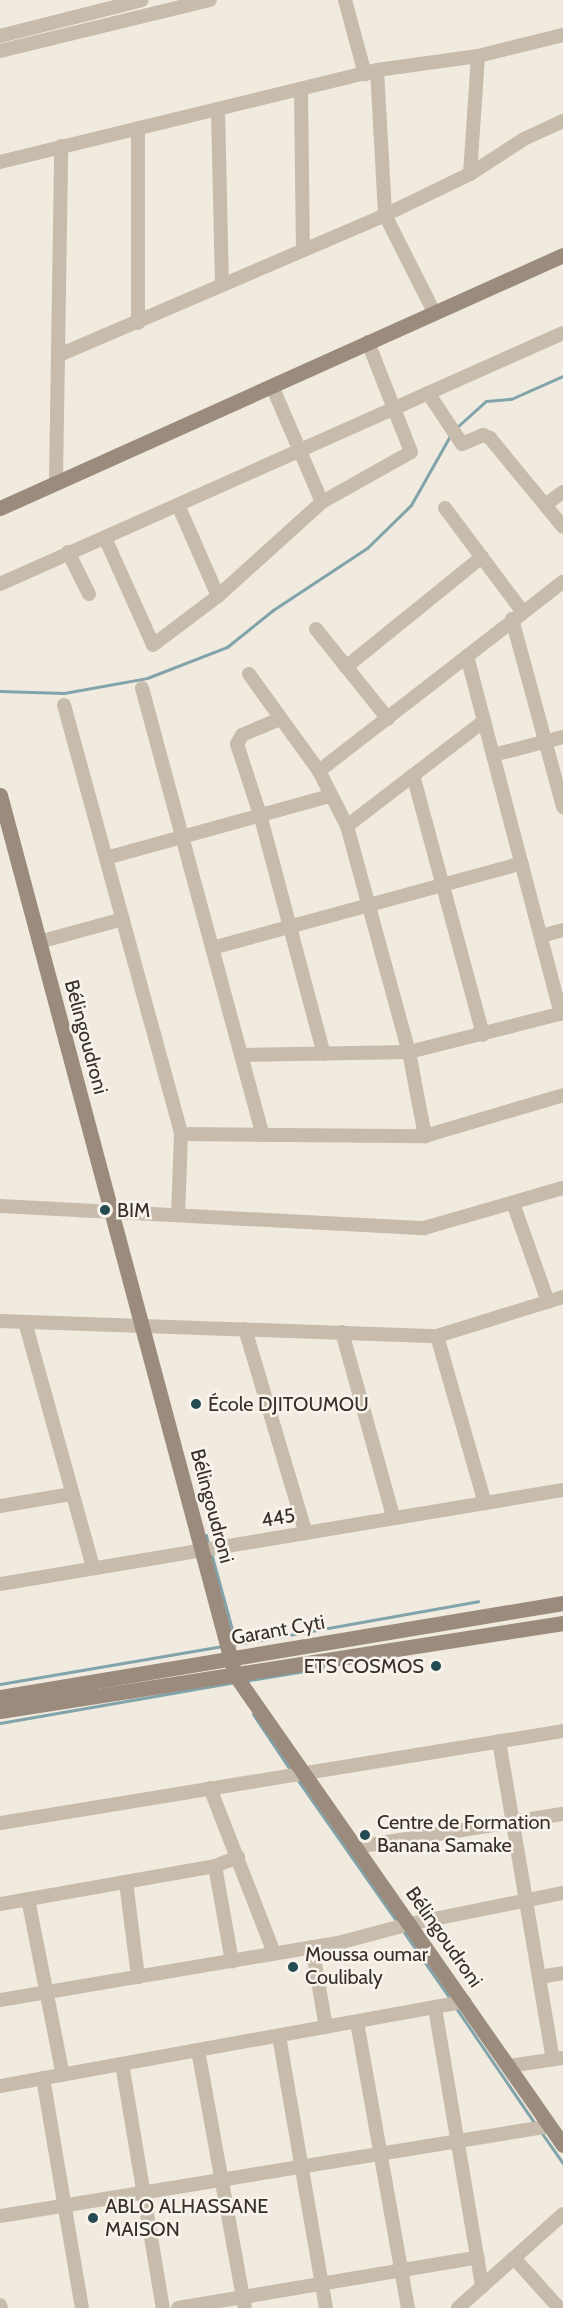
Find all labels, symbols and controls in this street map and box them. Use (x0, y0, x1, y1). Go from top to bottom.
street label: Bélingoudroni (59, 977, 113, 1097)
place label: BIM (117, 1198, 150, 1222)
marker: BIM (98, 1203, 112, 1217)
place label: École DJITOUMOU (208, 1392, 369, 1416)
marker: École DJITOUMOU (189, 1397, 203, 1411)
street label: Bélingoudroni (185, 1446, 239, 1566)
street label: 445 (259, 1503, 297, 1533)
street label: Garant Cyti (229, 1610, 327, 1650)
place label: ETS COSMOS (304, 1654, 424, 1678)
marker: ETS COSMOS (429, 1659, 443, 1673)
place label: Centre de Formation Banana Samake (377, 1811, 551, 1858)
marker: Centre de Formation Banana Samake (358, 1828, 372, 1842)
street label: Bélingoudroni (401, 1882, 487, 1992)
place label: Moussa oumar Coulibaly (305, 1943, 428, 1990)
marker: Moussa oumar Coulibaly (286, 1960, 300, 1974)
place label: ABLO ALHASSANE MAISON (105, 2194, 268, 2241)
marker: ABLO ALHASSANE MAISON (86, 2211, 100, 2225)

